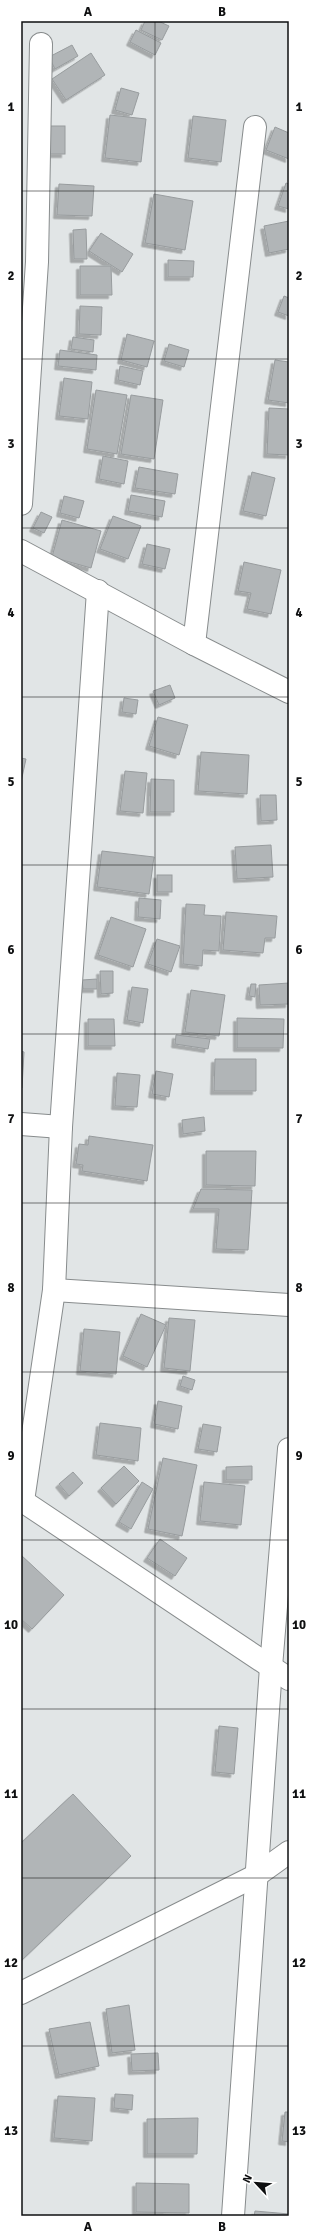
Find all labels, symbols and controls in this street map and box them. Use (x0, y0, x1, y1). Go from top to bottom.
text: A (84, 4, 93, 20)
text: B (218, 4, 226, 20)
text: 1 (7, 99, 15, 115)
text: 1 (295, 99, 303, 115)
text: 2 (7, 268, 15, 284)
text: 2 (295, 268, 303, 284)
text: 3 (7, 436, 15, 452)
text: 3 (295, 436, 303, 452)
text: 4 (7, 605, 15, 621)
text: 4 (295, 605, 303, 621)
text: 5 (7, 774, 15, 790)
text: 5 (295, 774, 303, 790)
text: 6 (7, 942, 15, 958)
text: 6 (295, 942, 303, 958)
text: 7 (7, 1111, 15, 1127)
text: 7 (295, 1111, 303, 1127)
text: 8 (7, 1280, 15, 1296)
text: 8 (295, 1280, 303, 1296)
text: 9 (7, 1448, 15, 1464)
text: 9 (295, 1448, 303, 1464)
text: 10 (4, 1617, 18, 1633)
text: 10 (292, 1617, 306, 1633)
text: 11 (4, 1786, 18, 1802)
text: 11 (292, 1786, 306, 1802)
text: 12 (4, 1955, 18, 1971)
text: 12 (292, 1955, 306, 1971)
text: 13 (4, 2123, 18, 2139)
text: 13 (292, 2123, 306, 2139)
north arrow (236, 2163, 276, 2203)
text: N (240, 2173, 255, 2185)
text: A (84, 2219, 93, 2235)
text: B (218, 2219, 226, 2235)

